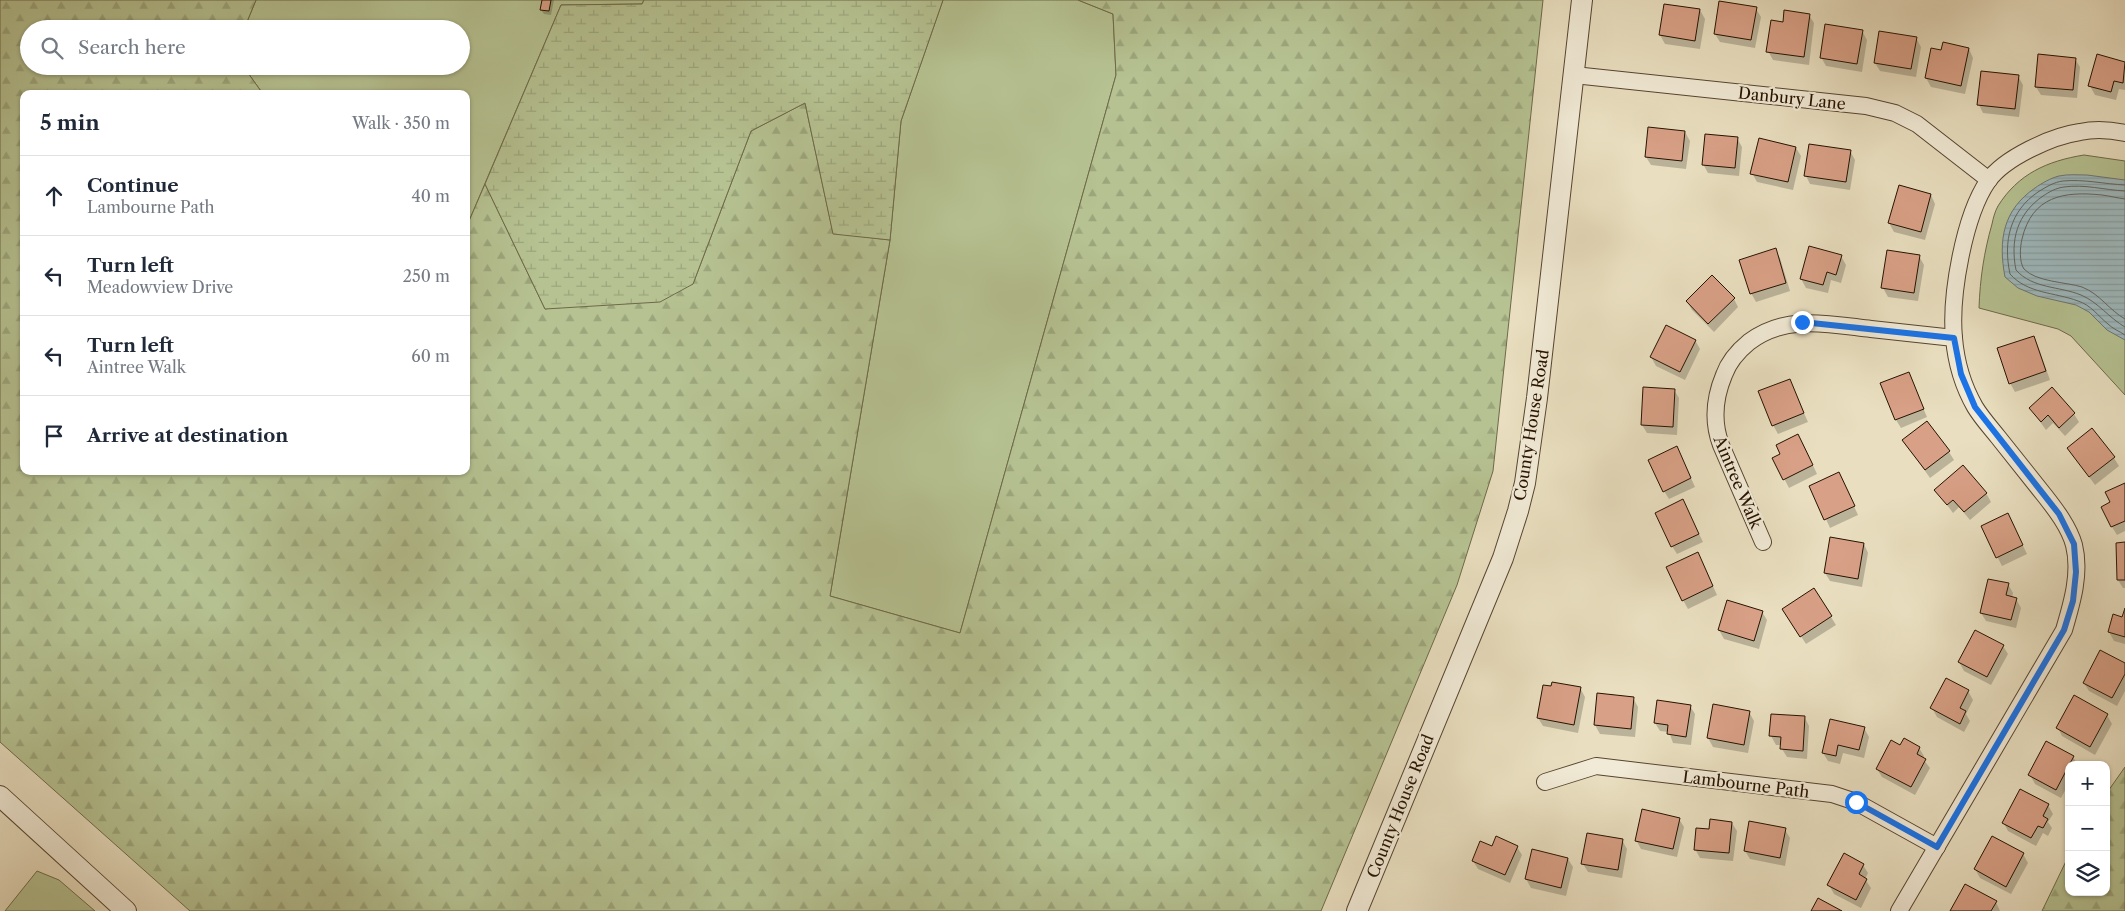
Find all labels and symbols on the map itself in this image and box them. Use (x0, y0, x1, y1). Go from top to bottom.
street label: Danbury Lane (1737, 82, 1847, 114)
route end (1791, 311, 1814, 334)
street label: County House Road (1509, 348, 1553, 502)
street label: Aintree Walk (1709, 432, 1767, 532)
street label: County House Road (1362, 731, 1438, 881)
street label: Lambourne Path (1681, 766, 1811, 802)
route start (1845, 791, 1868, 814)

